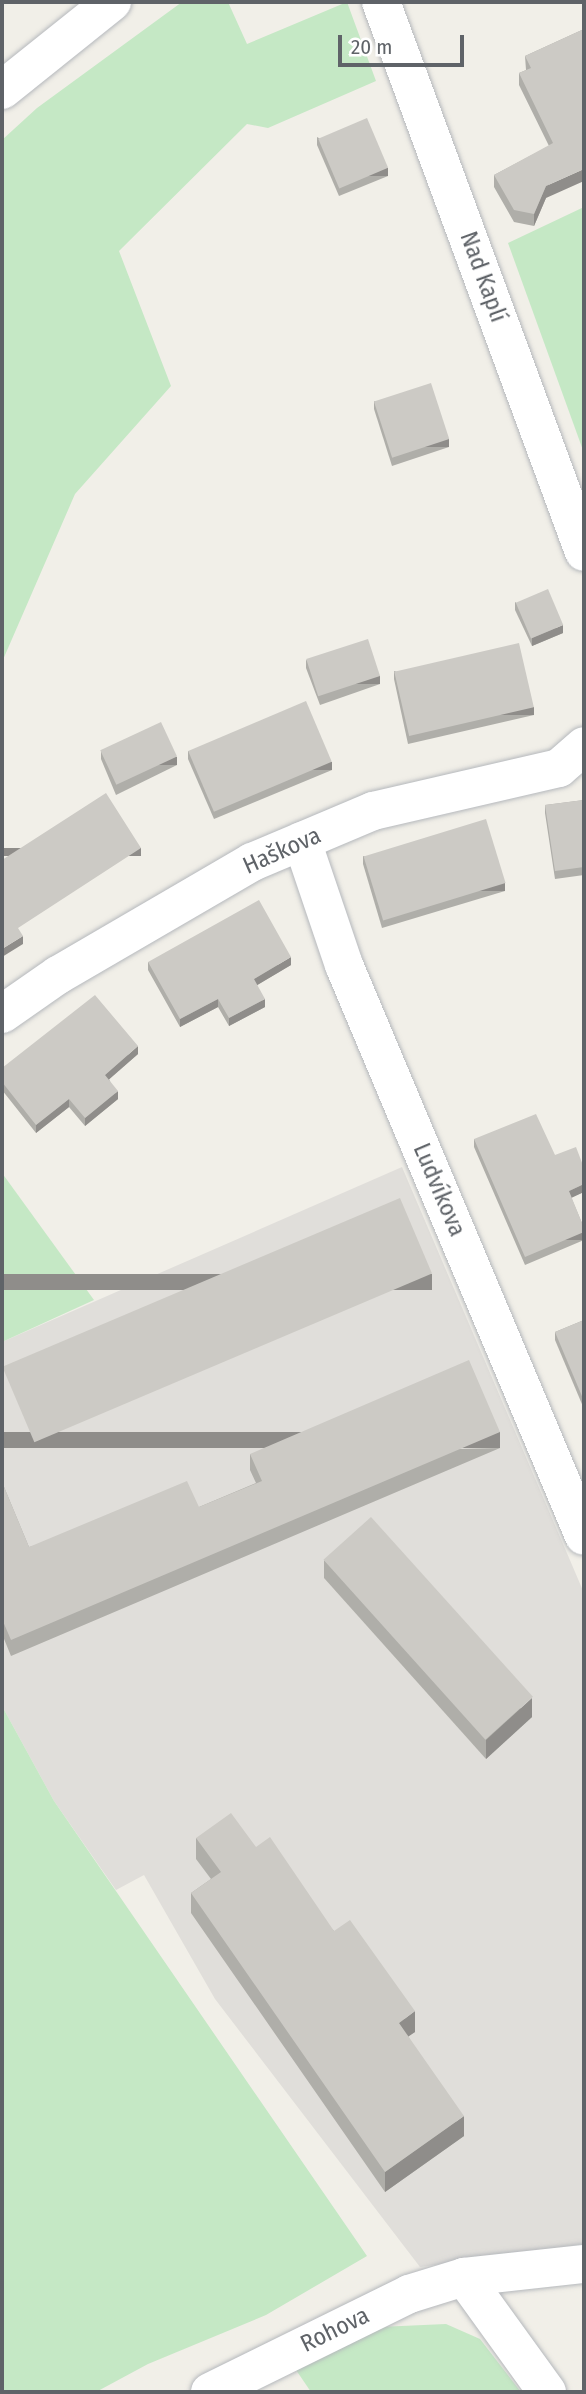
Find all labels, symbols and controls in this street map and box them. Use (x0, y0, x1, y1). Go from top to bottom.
scale bar (341, 21, 467, 65)
text: 20 m (351, 34, 392, 60)
street label: Nad Kaplí (453, 228, 513, 326)
street label: Haškova (239, 821, 325, 881)
street label: Ludvíkova (407, 1139, 471, 1241)
street label: Rohova (296, 2301, 374, 2359)

